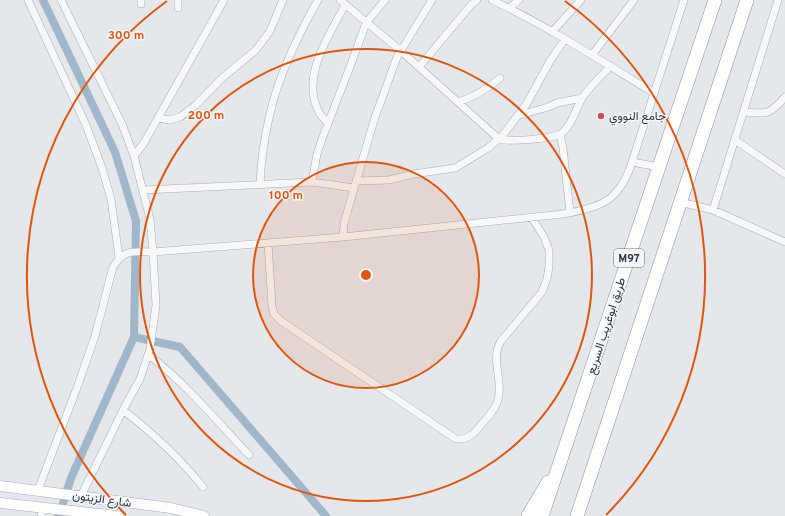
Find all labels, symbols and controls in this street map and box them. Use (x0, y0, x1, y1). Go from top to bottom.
text: 300 m (108, 28, 144, 44)
text: 200 m (188, 108, 224, 124)
place label: جامع النووي (609, 109, 666, 126)
marker: جامع النووي (596, 111, 606, 121)
text: 100 m (269, 188, 303, 204)
road number: M97 (614, 249, 644, 267)
centre of rings (359, 268, 373, 282)
street label: طريق ابوغريب السريع (584, 276, 630, 377)
street label: شارع الزيتون (71, 488, 132, 512)

